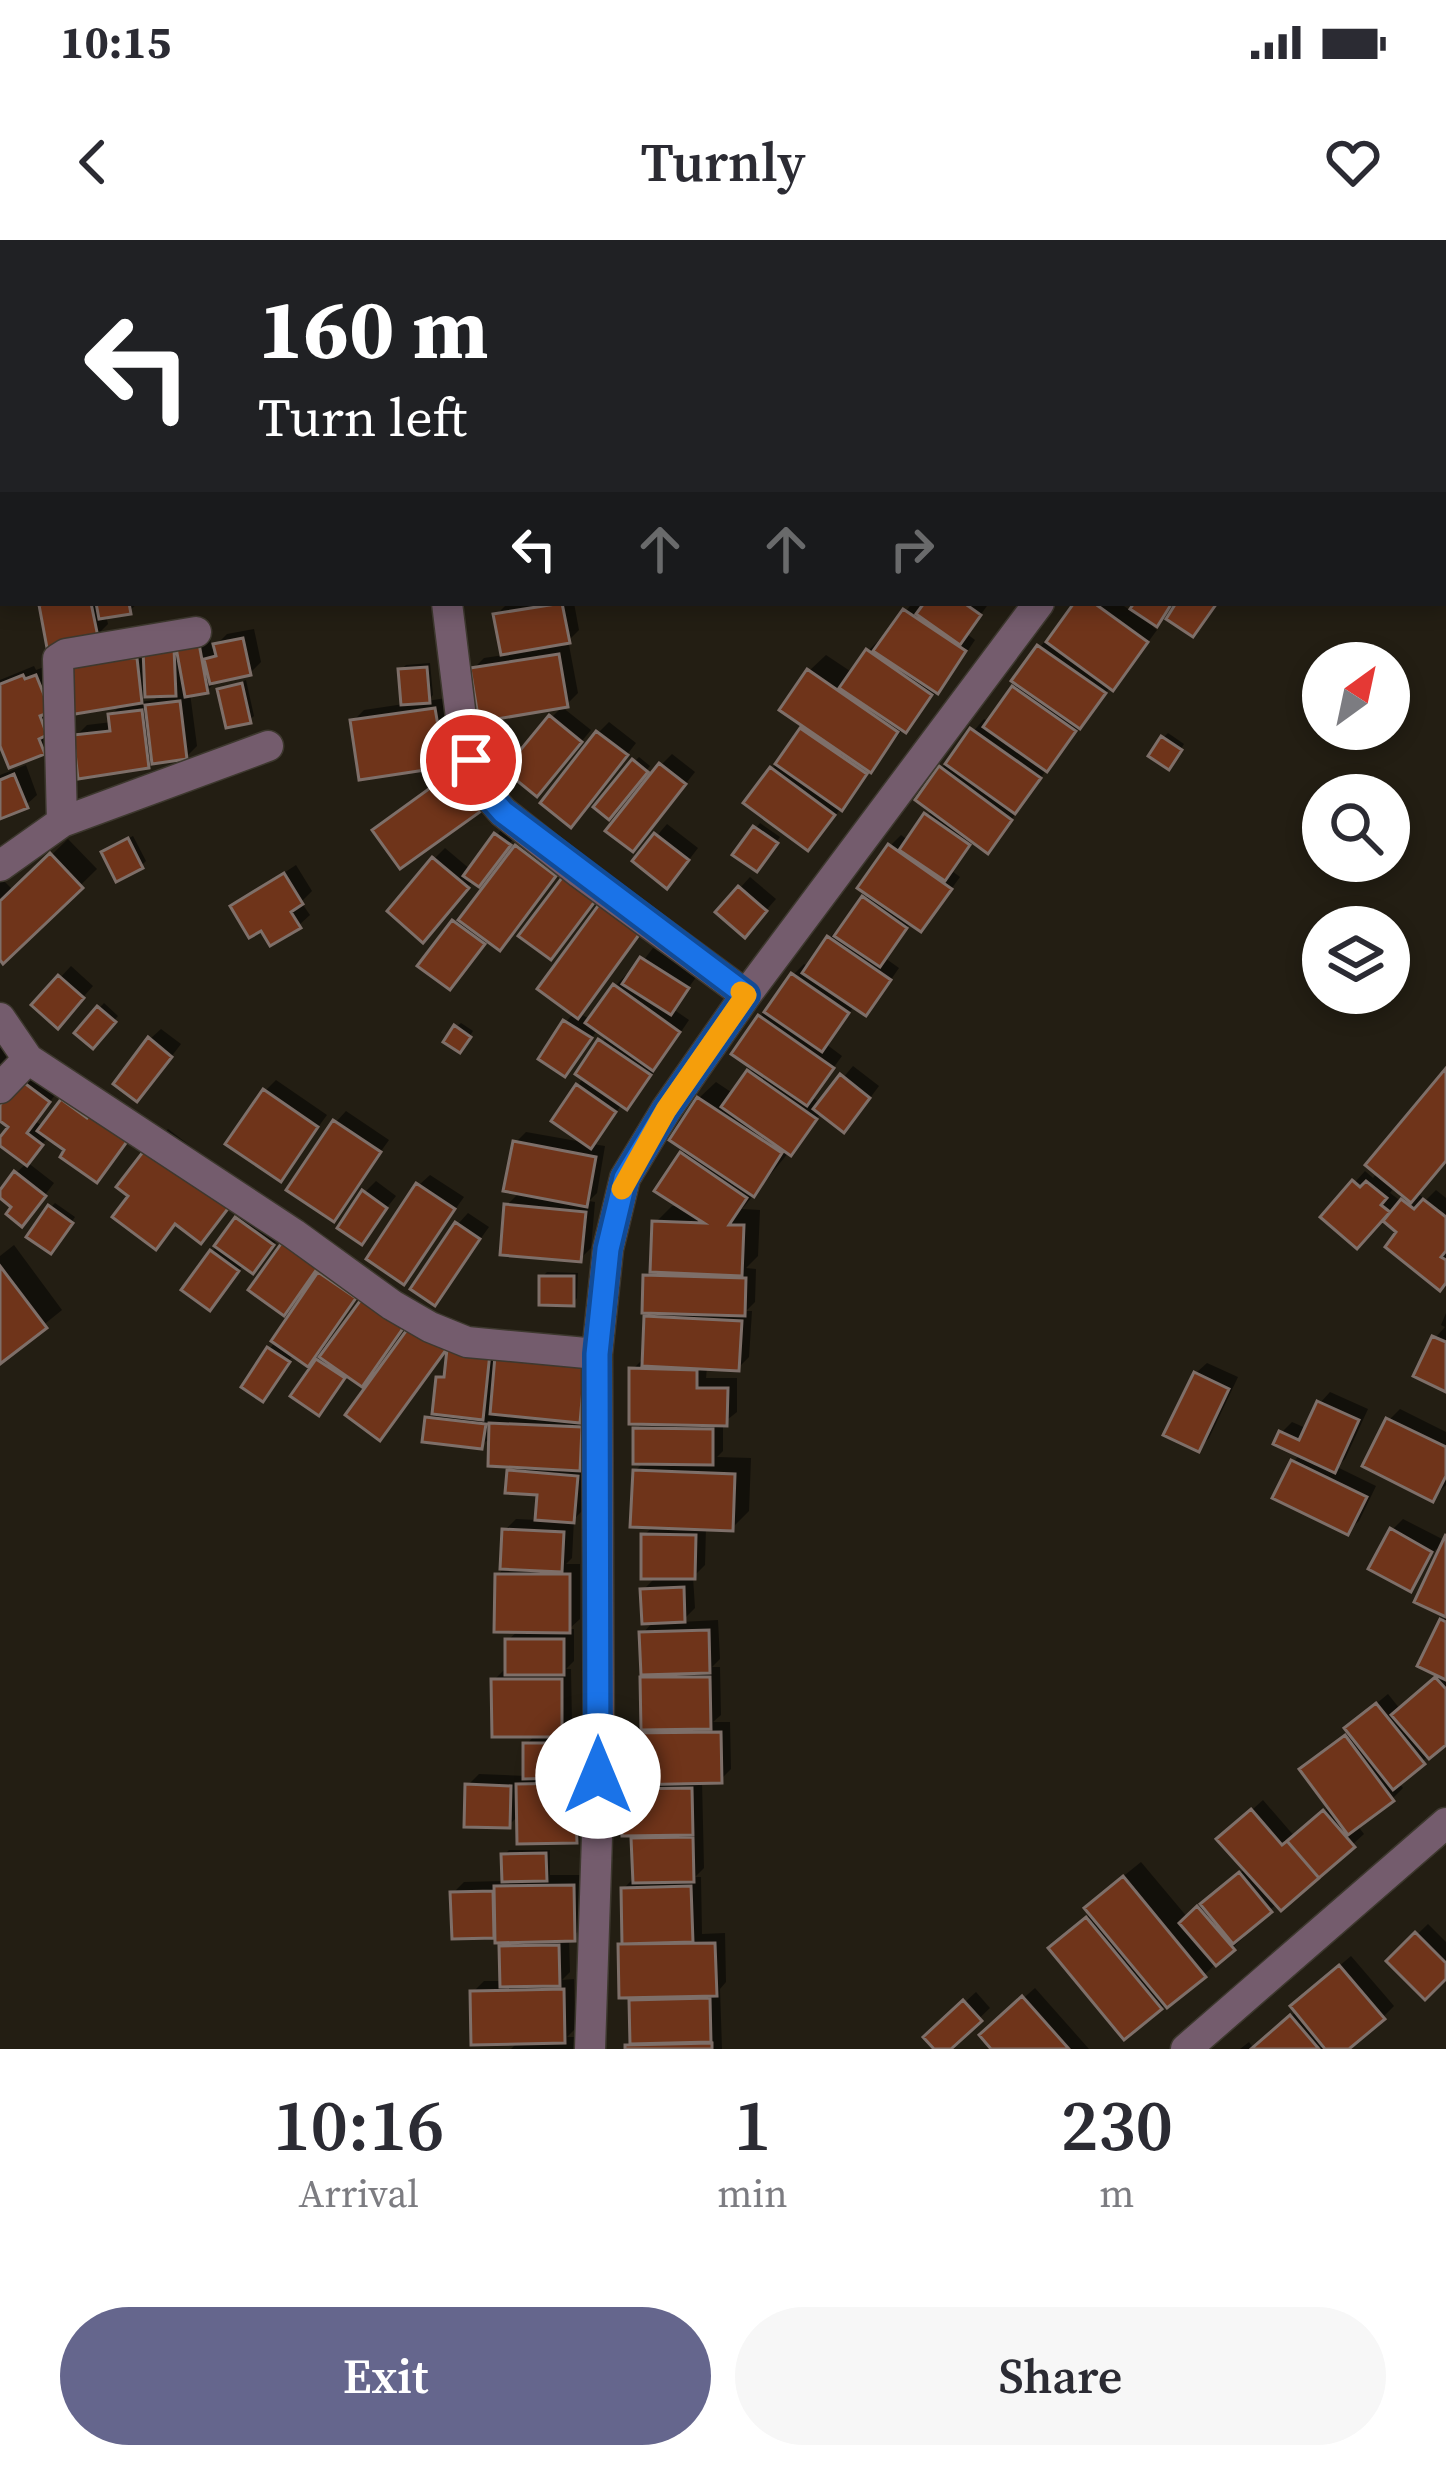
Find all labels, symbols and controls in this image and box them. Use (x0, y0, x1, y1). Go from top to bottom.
text: 10:15 (60, 11, 171, 73)
text: Turnly (641, 125, 805, 199)
icon: back (60, 129, 126, 195)
icon: heart (1320, 129, 1386, 195)
text: 160 m (258, 271, 489, 386)
icon: left (60, 288, 216, 444)
text: Turn left (258, 380, 467, 454)
icon: left (501, 516, 567, 582)
icon: ahead (627, 516, 693, 582)
icon: ahead (753, 516, 819, 582)
icon: right (879, 516, 945, 582)
north arrow (1302, 642, 1410, 750)
map controls (1302, 642, 1410, 1014)
pin (420, 709, 522, 811)
icon: arrive (438, 727, 504, 793)
button: search (1302, 774, 1410, 882)
button: layers (1302, 906, 1410, 1014)
position arrow (535, 1713, 661, 1839)
text: 10:16 (273, 2075, 444, 2174)
text: 1 (734, 2075, 771, 2174)
text: 230 (1061, 2075, 1173, 2174)
text: Arrival (298, 2167, 419, 2220)
text: min (717, 2167, 788, 2220)
text: m (1099, 2167, 1134, 2220)
button: Exit (60, 2307, 711, 2445)
button: Share (735, 2307, 1386, 2445)

